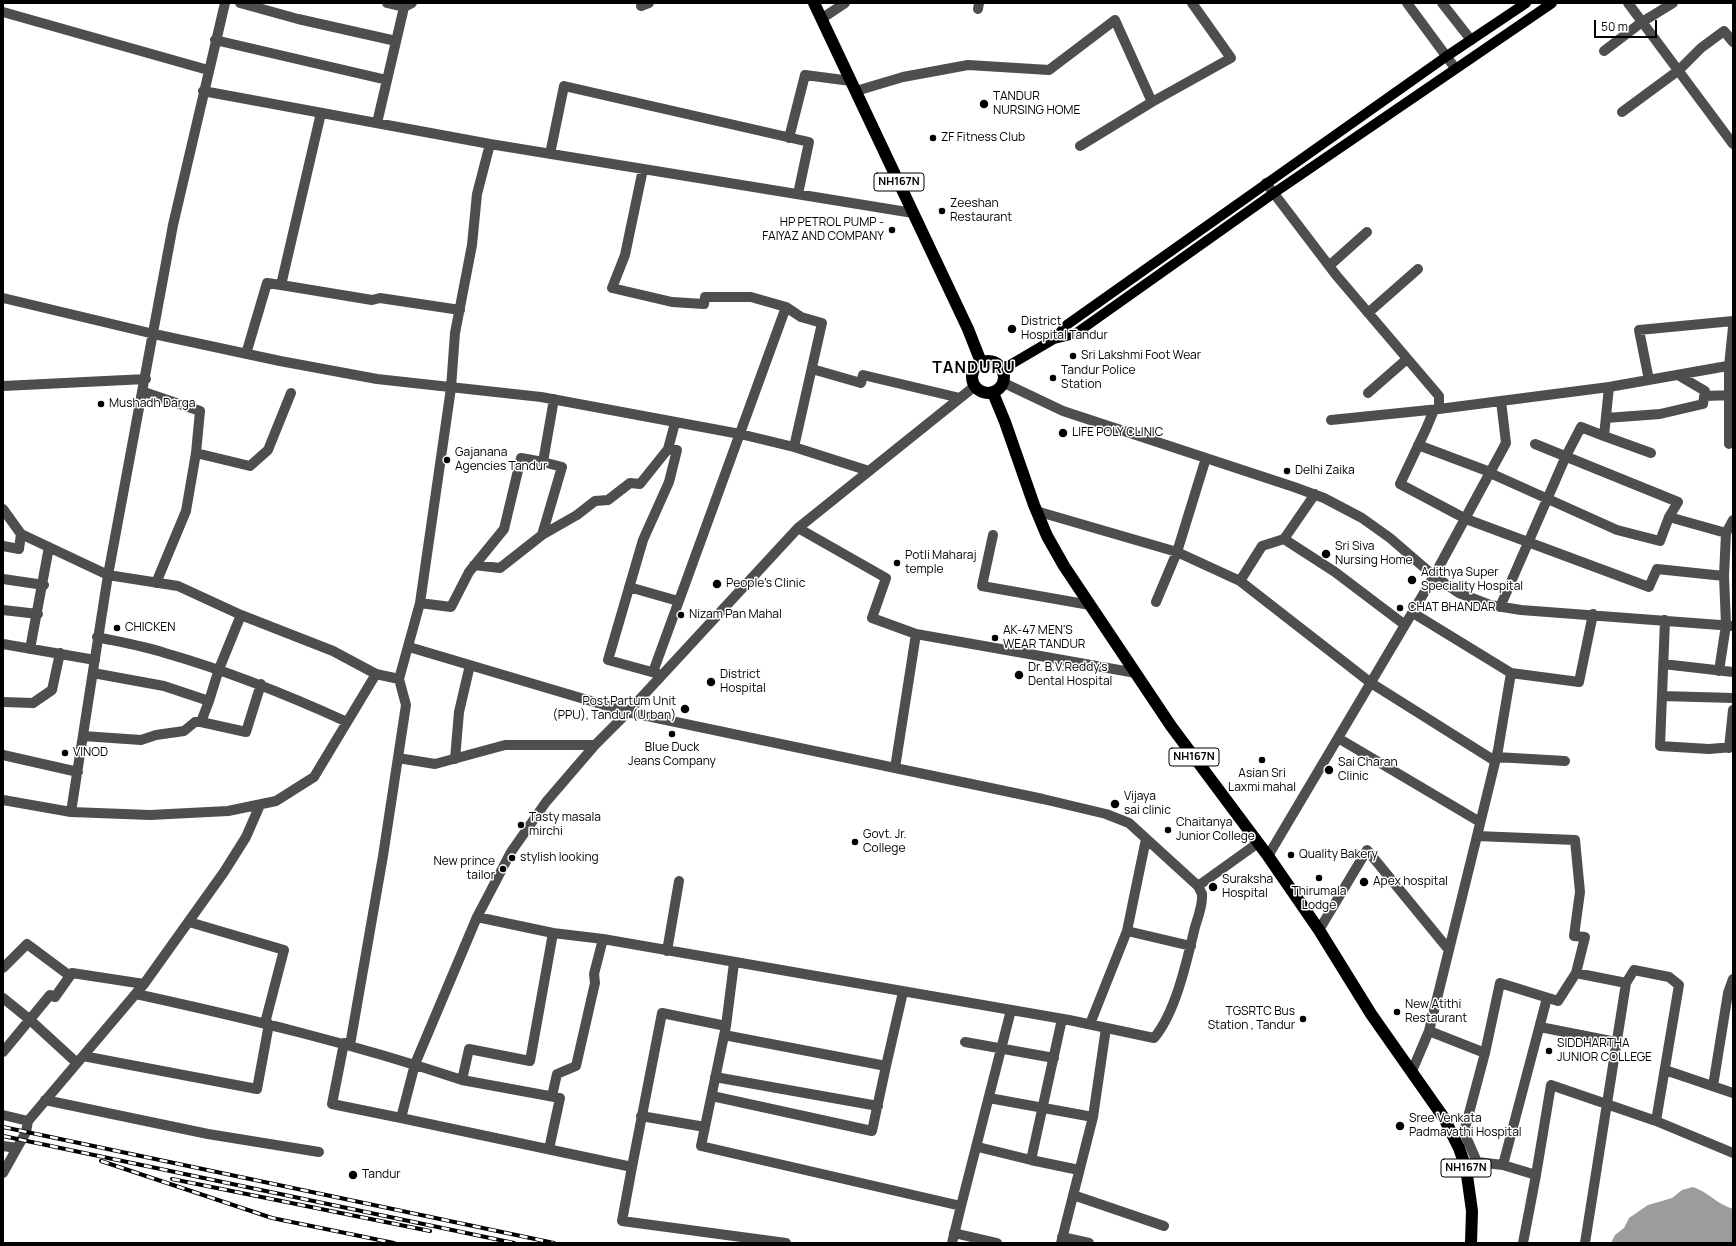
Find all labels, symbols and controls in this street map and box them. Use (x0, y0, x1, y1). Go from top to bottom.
scale bar (1596, 12, 1659, 38)
text: 50 m (1601, 18, 1628, 35)
place label: TANDUR NURSING HOME (993, 90, 1080, 118)
marker: TANDUR NURSING HOME (978, 98, 990, 110)
place label: ZF Fitness Club (941, 131, 1025, 145)
marker: ZF Fitness Club (928, 133, 938, 143)
road number: NH167N (874, 173, 924, 191)
place label: Zeeshan Restaurant (950, 197, 1012, 225)
marker: Zeeshan Restaurant (937, 206, 947, 216)
place label: HP PETROL PUMP - FAIYAZ AND COMPANY (762, 216, 884, 244)
marker: HP PETROL PUMP - FAIYAZ AND COMPANY (887, 225, 897, 235)
place label: District Hospital Tandur (1021, 315, 1108, 343)
marker: District Hospital Tandur (1006, 323, 1018, 335)
place label: Sri Lakshmi Foot Wear (1081, 349, 1201, 363)
marker: Sri Lakshmi Foot Wear (1068, 351, 1078, 361)
district label: TANDURU (932, 359, 1016, 379)
place label: Tandur Police Station (1061, 364, 1135, 392)
marker: Tandur Police Station (1048, 373, 1058, 383)
place label: Mushadh Darga (109, 397, 196, 411)
marker: Mushadh Darga (96, 399, 106, 409)
place label: LIFE POLY CLINIC (1072, 426, 1163, 440)
marker: LIFE POLY CLINIC (1057, 427, 1069, 439)
place label: Gajanana Agencies Tandur (455, 446, 547, 474)
marker: Gajanana Agencies Tandur (442, 455, 452, 465)
place label: Delhi Zaika (1295, 464, 1355, 478)
marker: Delhi Zaika (1282, 466, 1292, 476)
place label: Sri Siva Nursing Home (1335, 540, 1413, 568)
marker: Sri Siva Nursing Home (1320, 548, 1332, 560)
place label: Potli Maharaj temple (905, 549, 976, 577)
marker: Potli Maharaj temple (892, 558, 902, 568)
place label: Adithya Super Speciality Hospital (1421, 566, 1523, 594)
marker: Adithya Super Speciality Hospital (1406, 574, 1418, 586)
place label: People's Clinic (726, 577, 805, 591)
marker: People's Clinic (711, 578, 723, 590)
place label: CHAT BHANDAR (1408, 601, 1496, 615)
marker: CHAT BHANDAR (1395, 603, 1405, 613)
place label: Nizam Pan Mahal (689, 608, 782, 622)
marker: Nizam Pan Mahal (676, 610, 686, 620)
place label: CHICKEN (125, 621, 175, 635)
marker: CHICKEN (112, 623, 122, 633)
place label: AK-47 MEN'S WEAR TANDUR (1003, 624, 1085, 652)
marker: AK-47 MEN'S WEAR TANDUR (990, 633, 1000, 643)
place label: Dr. B.V.Reddy's Dental Hospital (1028, 661, 1112, 689)
place label: District Hospital (720, 668, 766, 696)
marker: Dr. B.V.Reddy's Dental Hospital (1013, 669, 1025, 681)
marker: District Hospital (705, 676, 717, 688)
place label: Post Partum Unit (PPU), Tandur (Urban) (553, 695, 676, 723)
marker: Post Partum Unit (PPU), Tandur (Urban) (679, 703, 691, 715)
marker: Blue Duck Jeans Company (667, 729, 677, 739)
place label: Blue Duck Jeans Company (628, 741, 716, 769)
place label: VINOD (73, 746, 108, 760)
marker: VINOD (60, 748, 70, 758)
road number: NH167N (1169, 748, 1219, 766)
marker: Asian Sri Laxmi mahal (1257, 755, 1267, 765)
place label: Sai Charan Clinic (1338, 756, 1398, 784)
marker: Sai Charan Clinic (1323, 764, 1335, 776)
place label: Asian Sri Laxmi mahal (1228, 767, 1296, 795)
place label: Vijaya sai clinic (1124, 790, 1171, 818)
marker: Vijaya sai clinic (1109, 798, 1121, 810)
place label: Tasty masala mirchi (529, 811, 601, 839)
place label: Chaitanya Junior College (1176, 816, 1255, 844)
marker: Tasty masala mirchi (516, 820, 526, 830)
marker: Chaitanya Junior College (1163, 825, 1173, 835)
place label: Govt. Jr. College (863, 828, 907, 856)
marker: Govt. Jr. College (850, 837, 860, 847)
place label: Quality Bakery (1299, 848, 1378, 862)
marker: Quality Bakery (1286, 850, 1296, 860)
place label: stylish looking (520, 851, 599, 865)
marker: stylish looking (507, 853, 517, 863)
place label: New prince tailor (434, 855, 495, 883)
marker: New prince tailor (498, 864, 508, 874)
place label: Suraksha Hospital (1222, 873, 1273, 901)
marker: Thirumala Lodge (1314, 873, 1324, 883)
place label: Apex hospital (1373, 875, 1448, 889)
marker: Apex hospital (1358, 876, 1370, 888)
marker: Suraksha Hospital (1207, 881, 1219, 893)
place label: Thirumala Lodge (1292, 885, 1346, 913)
place label: New Atithi Restaurant (1405, 998, 1467, 1026)
place label: TGSRTC Bus Station , Tandur (1208, 1005, 1295, 1033)
marker: New Atithi Restaurant (1392, 1007, 1402, 1017)
marker: TGSRTC Bus Station , Tandur (1298, 1014, 1308, 1024)
place label: SIDDHARTHA JUNIOR COLLEGE (1557, 1037, 1652, 1065)
marker: SIDDHARTHA JUNIOR COLLEGE (1544, 1046, 1554, 1056)
place label: Sree Venkata Padmavathi Hospital (1409, 1112, 1522, 1140)
marker: Sree Venkata Padmavathi Hospital (1394, 1120, 1406, 1132)
road number: NH167N (1441, 1159, 1491, 1177)
place label: Tandur (362, 1168, 401, 1182)
marker: Tandur (347, 1169, 359, 1181)

